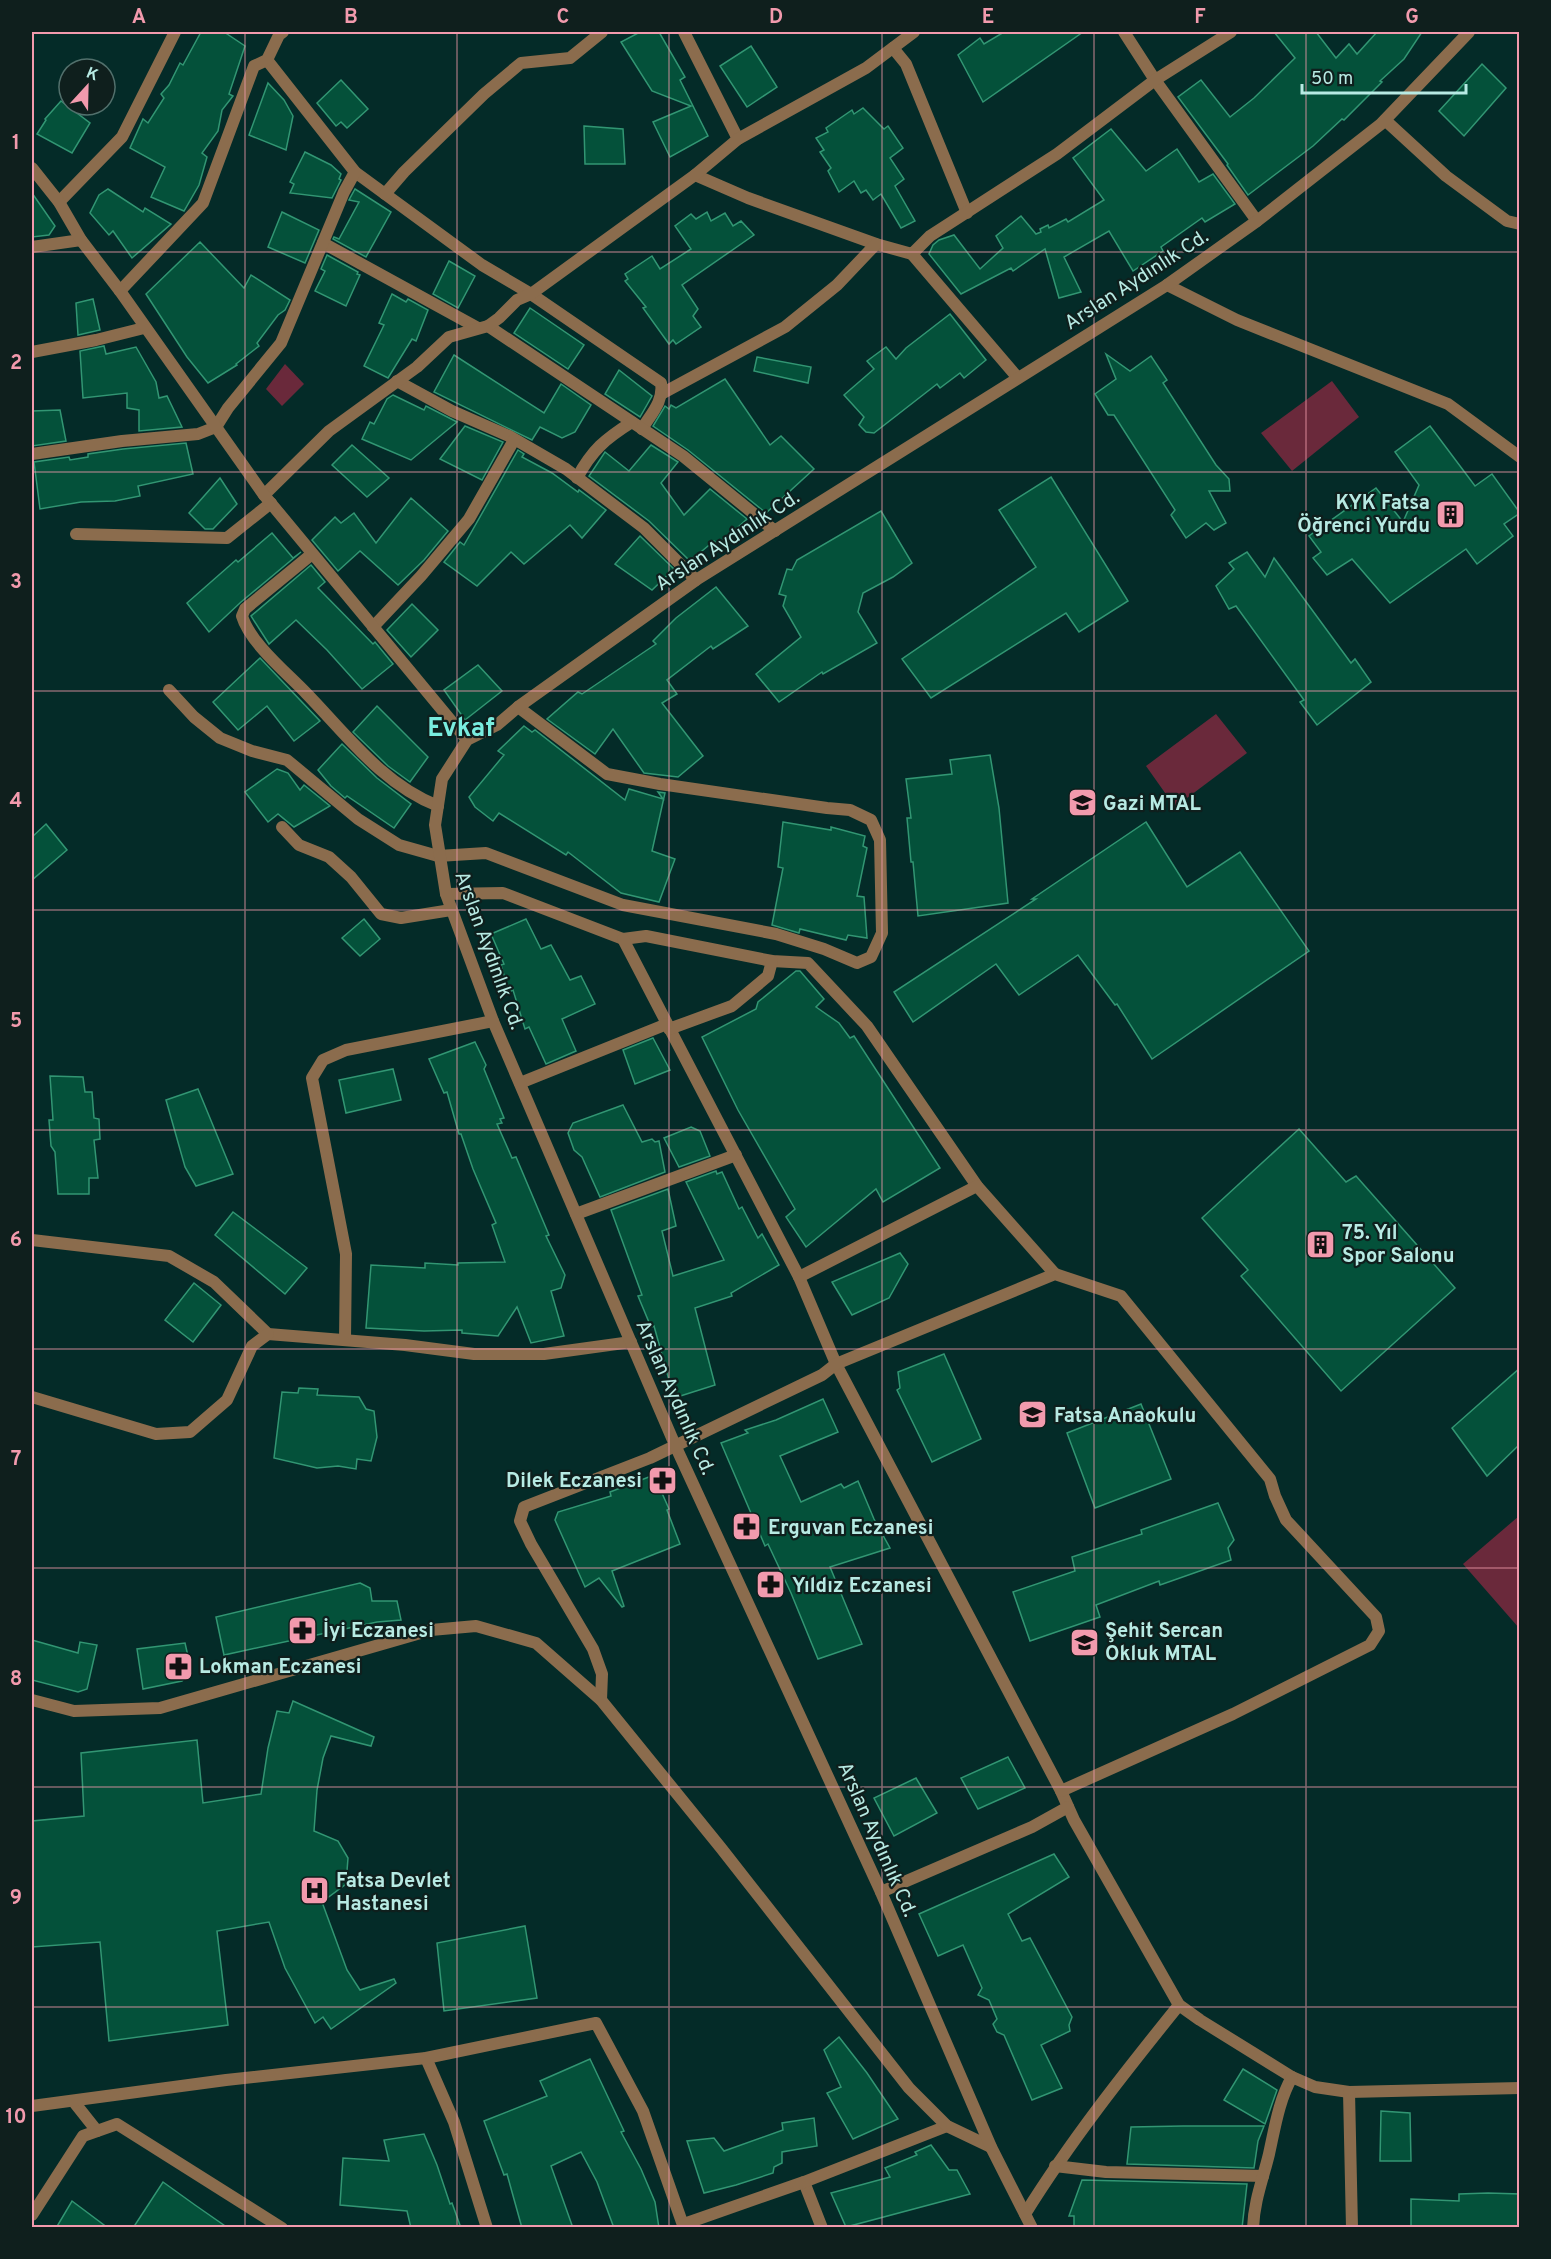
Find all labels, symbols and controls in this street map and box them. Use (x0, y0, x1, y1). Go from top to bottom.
text: A (132, 5, 146, 31)
text: B (344, 5, 358, 31)
text: C (557, 5, 569, 31)
text: D (769, 5, 783, 31)
text: E (982, 5, 994, 31)
text: F (1194, 5, 1206, 31)
text: G (1405, 5, 1419, 31)
north arrow (57, 57, 117, 117)
scale bar (1302, 57, 1466, 95)
text: K (83, 64, 101, 86)
text: 50 m (1311, 68, 1353, 91)
text: 1 (12, 131, 20, 157)
street label: Arslan Aydınlık Cd. (1060, 224, 1214, 337)
text: 2 (10, 351, 22, 377)
street label: Arslan Aydınlık Cd. (651, 485, 805, 598)
place label: KYK Fatsa Öğrenci Yurdu (1297, 491, 1430, 540)
building icon: KYK Fatsa Öğrenci Yurdu (1435, 498, 1467, 530)
text: 3 (10, 570, 22, 596)
district label: Evkaf (427, 713, 495, 746)
school or university icon: Gazi MTAL (1066, 787, 1098, 819)
text: 4 (10, 789, 22, 815)
place label: Gazi MTAL (1103, 792, 1202, 818)
street label: Arslan Aydınlık Cd. (447, 868, 529, 1034)
text: 5 (10, 1009, 22, 1035)
place label: 75. Yıl Spor Salonu (1342, 1221, 1454, 1270)
text: 6 (10, 1228, 22, 1254)
building icon: 75. Yıl Spor Salonu (1305, 1228, 1337, 1260)
street label: Arslan Aydınlık Cd. (628, 1316, 720, 1479)
school or university icon: Fatsa Anaokulu (1017, 1399, 1049, 1431)
place label: Fatsa Anaokulu (1054, 1404, 1196, 1430)
text: 7 (11, 1447, 21, 1473)
pharmacy icon: Dilek Eczanesi (647, 1464, 679, 1496)
place label: Dilek Eczanesi (506, 1469, 642, 1495)
pharmacy icon: Erguvan Eczanesi (731, 1511, 763, 1543)
place label: Erguvan Eczanesi (768, 1516, 933, 1542)
pharmacy icon: Yıldız Eczanesi (755, 1569, 787, 1601)
place label: Yıldız Eczanesi (792, 1574, 932, 1600)
pharmacy icon: İyi Eczanesi (286, 1614, 318, 1646)
place label: İyi Eczanesi (323, 1617, 434, 1645)
place label: Şehit Sercan Okluk MTAL (1105, 1619, 1223, 1668)
school or university icon: Şehit Sercan Okluk MTAL (1068, 1626, 1100, 1658)
pharmacy icon: Lokman Eczanesi (162, 1650, 194, 1682)
place label: Lokman Eczanesi (199, 1655, 361, 1681)
text: 8 (10, 1667, 22, 1693)
street label: Arslan Aydınlık Cd. (830, 1758, 922, 1921)
place label: Fatsa Devlet Hastanesi (336, 1869, 451, 1918)
hospital icon: Fatsa Devlet Hastanesi (299, 1875, 331, 1907)
text: 9 (10, 1886, 22, 1912)
text: 10 (5, 2105, 27, 2131)

